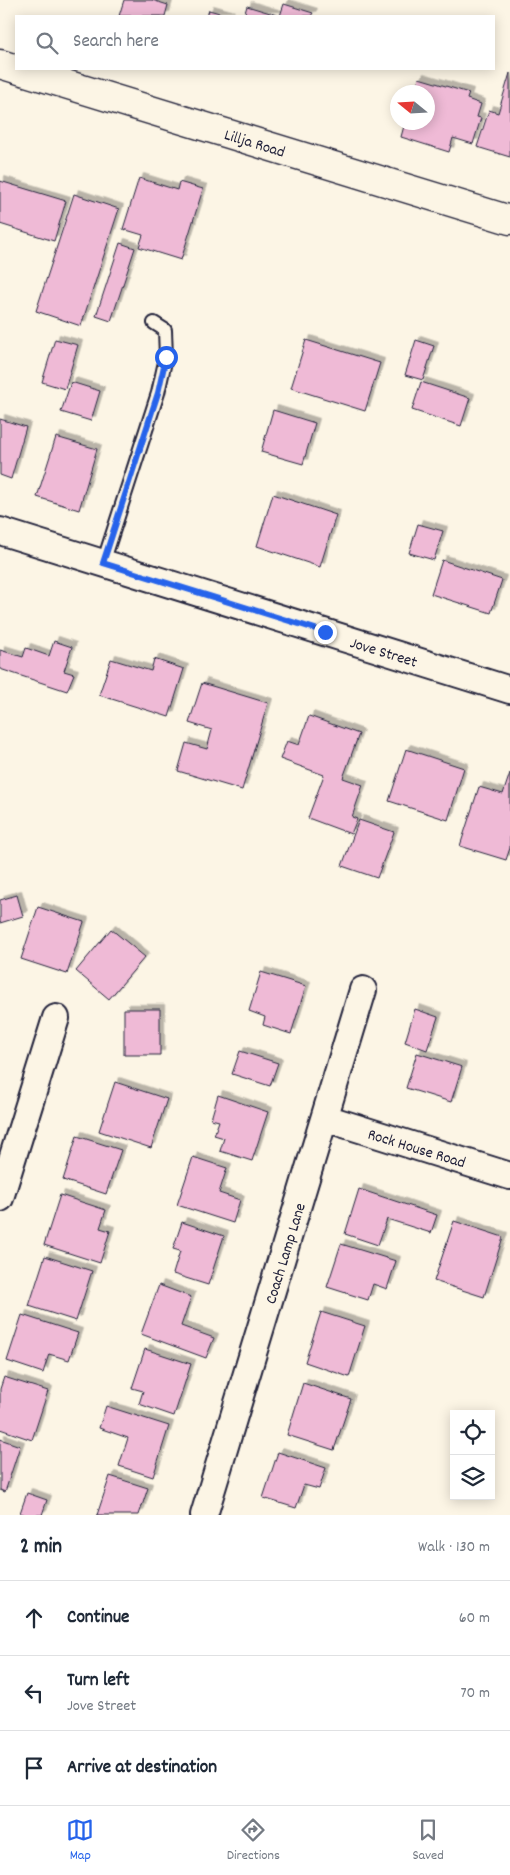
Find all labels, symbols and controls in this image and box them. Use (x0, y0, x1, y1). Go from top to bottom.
search box (15, 15, 495, 70)
icon: search (33, 29, 61, 57)
text: Search here (73, 29, 159, 56)
north arrow (390, 85, 435, 130)
street label: Lillja Road (221, 124, 287, 165)
route start (155, 346, 178, 369)
route end (314, 621, 337, 644)
street label: Jove Street (347, 632, 420, 675)
street label: Rock House Road (365, 1124, 468, 1175)
street label: Coach Lamp Lane (260, 1200, 313, 1307)
map controls (450, 1410, 495, 1500)
button: locate (450, 1410, 495, 1455)
button: layers (450, 1455, 495, 1500)
text: 2 min (20, 1533, 62, 1563)
text: Walk · 130 m (418, 1536, 490, 1559)
icon: ahead (20, 1604, 48, 1632)
text: Continue (67, 1605, 129, 1632)
text: 60 m (459, 1607, 490, 1630)
text: Turn left (67, 1668, 130, 1695)
icon: left (20, 1679, 48, 1707)
text: 70 m (460, 1682, 490, 1705)
text: Jove Street (67, 1695, 136, 1718)
icon: arrive (20, 1754, 48, 1782)
text: Arrive at destination (67, 1755, 217, 1782)
tab: Map (66, 1816, 94, 1866)
tab: Directions (227, 1816, 280, 1866)
tab: Saved (412, 1816, 444, 1866)

